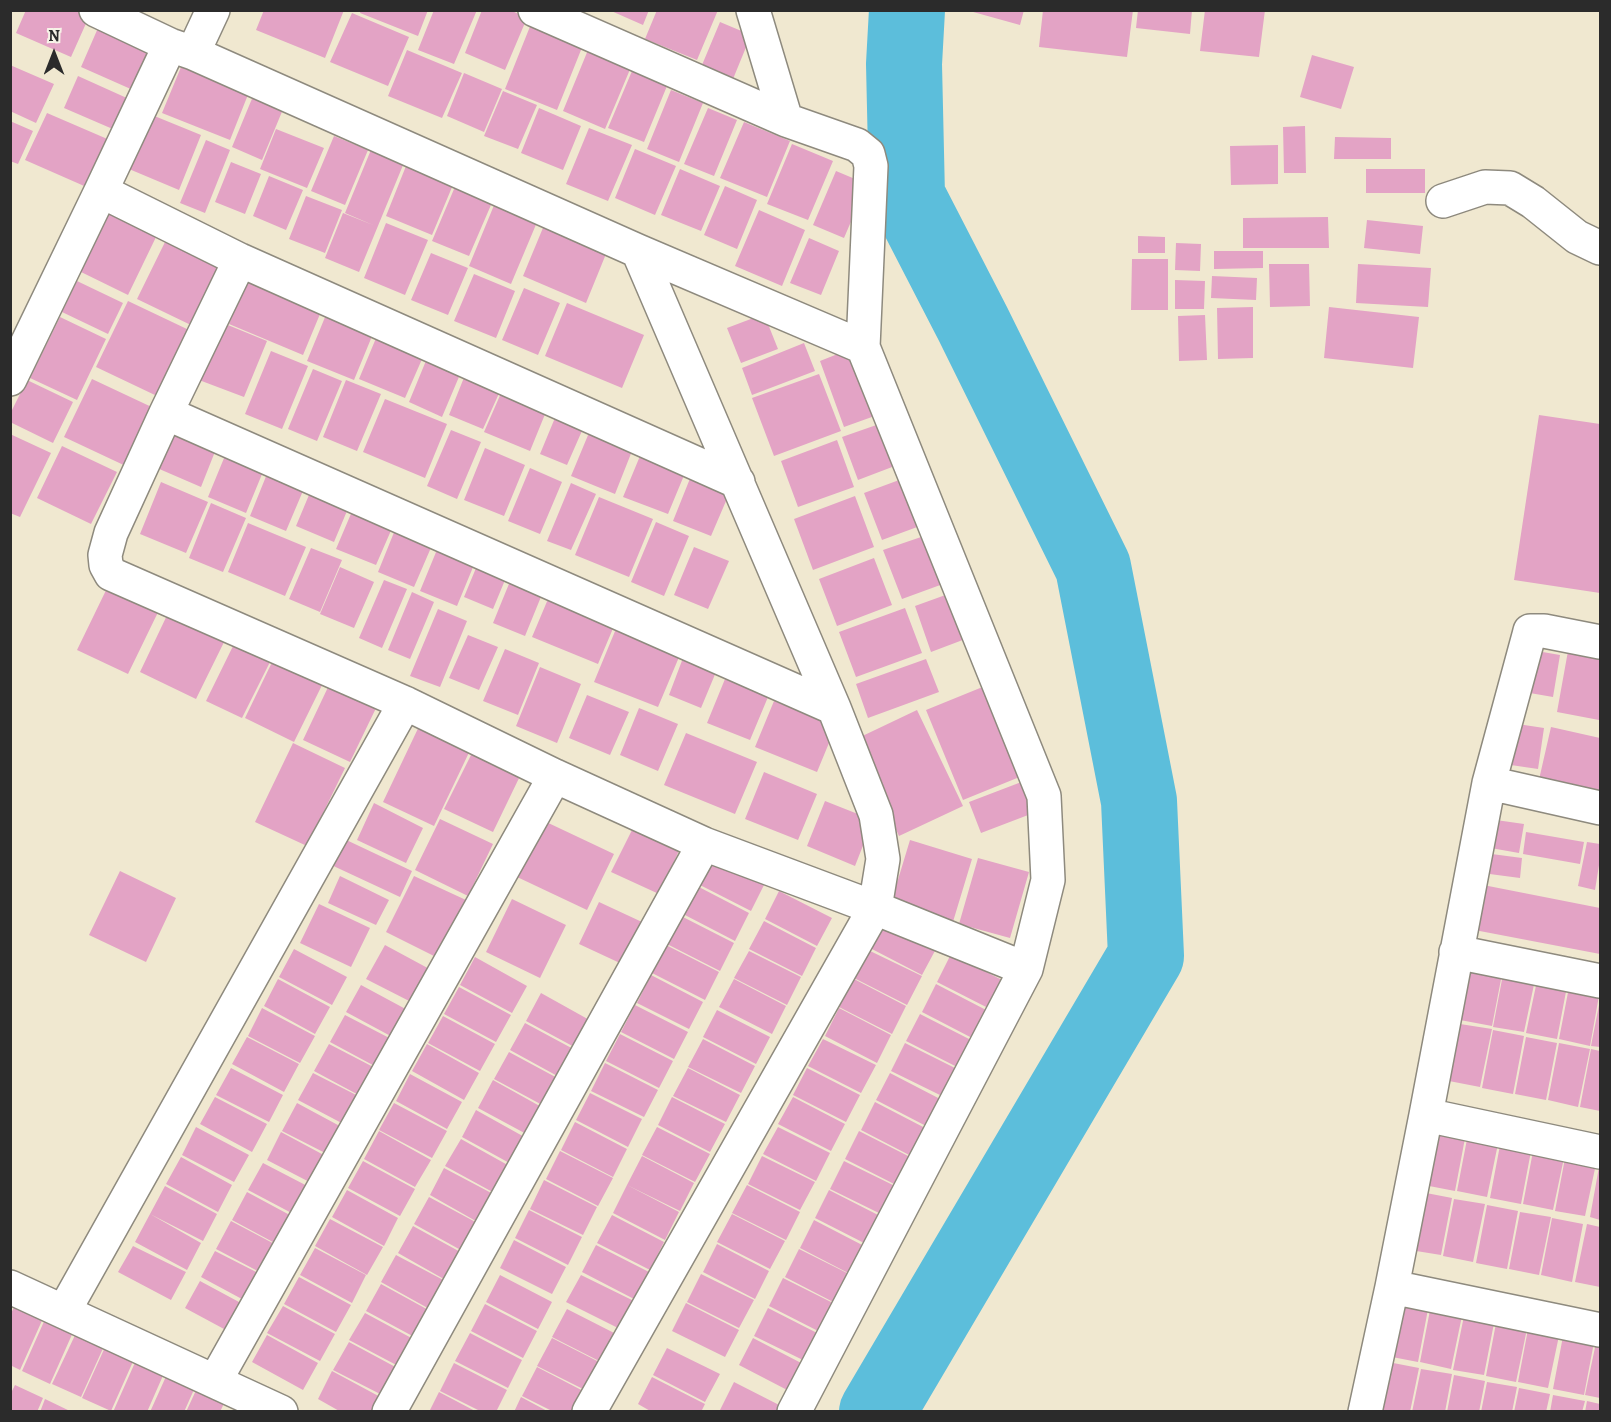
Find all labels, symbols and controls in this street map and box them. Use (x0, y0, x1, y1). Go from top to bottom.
north arrow (24, 24, 84, 84)
text: N (48, 25, 60, 47)

